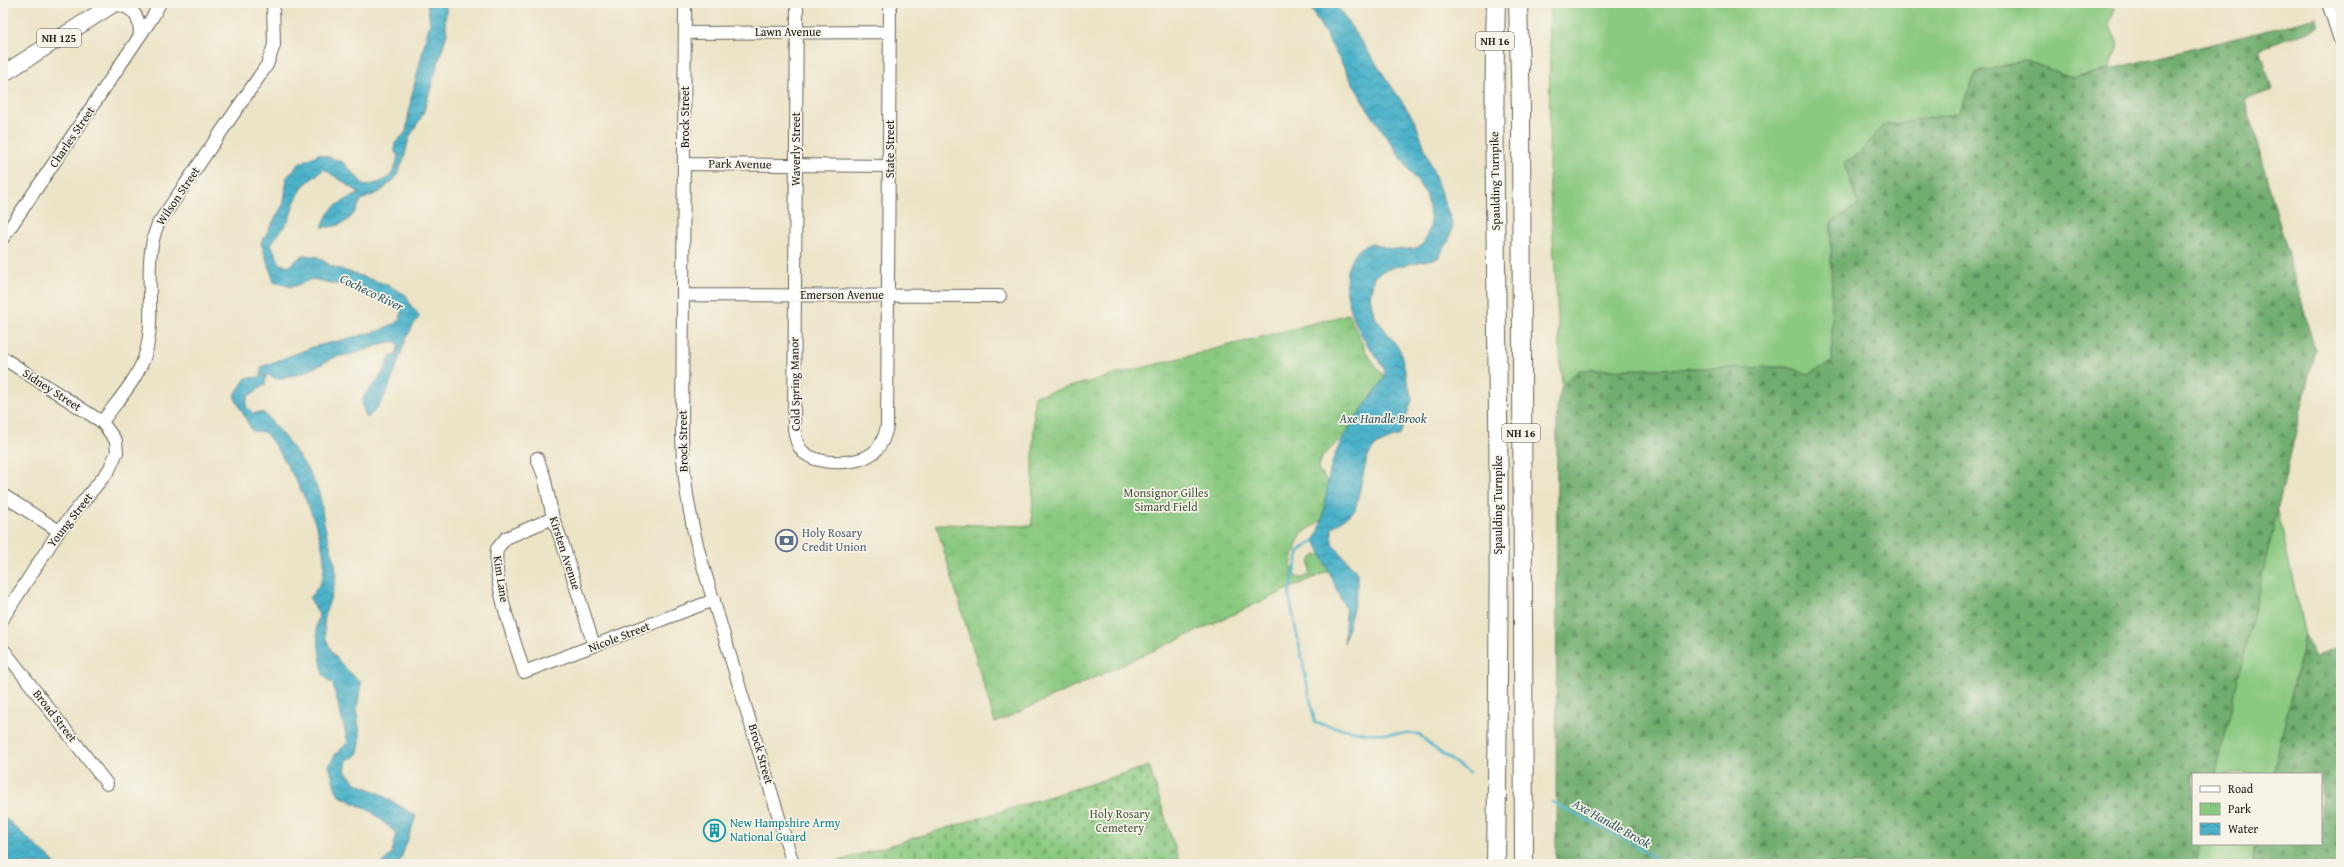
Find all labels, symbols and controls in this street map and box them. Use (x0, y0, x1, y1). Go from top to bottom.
street label: Lawn Avenue (755, 23, 821, 40)
road number: NH 125 (37, 29, 81, 47)
road number: NH 16 (1476, 32, 1514, 50)
street label: Brock Street (676, 85, 693, 148)
street label: Charles Street (45, 102, 99, 171)
street label: Waverly Street (787, 111, 804, 186)
street label: State Street (881, 119, 898, 178)
street label: Spaulding Turnpike (1485, 131, 1504, 231)
street label: Park Avenue (709, 154, 772, 173)
street label: Wilson Street (152, 162, 204, 228)
water label: Cocheco River (337, 269, 408, 316)
street label: Emerson Avenue (800, 286, 884, 303)
street label: Cold Spring Manor (785, 337, 804, 431)
street label: Sidney Street (20, 364, 86, 415)
street label: Brock Street (673, 409, 692, 472)
water label: Axe Handle Brook (1338, 409, 1427, 428)
road number: NH 16 (1502, 424, 1540, 442)
street label: Spaulding Turnpike (1489, 455, 1506, 555)
park label: Monsignor Gilles Simard Field (1124, 484, 1209, 515)
street label: Young Street (43, 488, 97, 550)
street label: Kirsten Avenue (546, 514, 585, 592)
place label: Holy Rosary Credit Union (802, 524, 867, 555)
bank icon: Holy Rosary Credit Union (773, 527, 799, 553)
street label: Kim Lane (489, 554, 514, 604)
street label: Nicole Street (586, 617, 653, 656)
street label: Broad Street (29, 686, 82, 746)
street label: Brock Street (745, 722, 778, 787)
legend (2192, 773, 2322, 845)
text: Road (2228, 780, 2254, 797)
water label: Axe Handle Brook (1568, 794, 1655, 853)
text: Park (2228, 800, 2252, 817)
park label: Holy Rosary Cemetery (1090, 805, 1150, 836)
place label: New Hampshire Army National Guard (730, 814, 840, 845)
building icon: New Hampshire Army National Guard (701, 817, 727, 843)
text: Water (2228, 820, 2258, 837)

